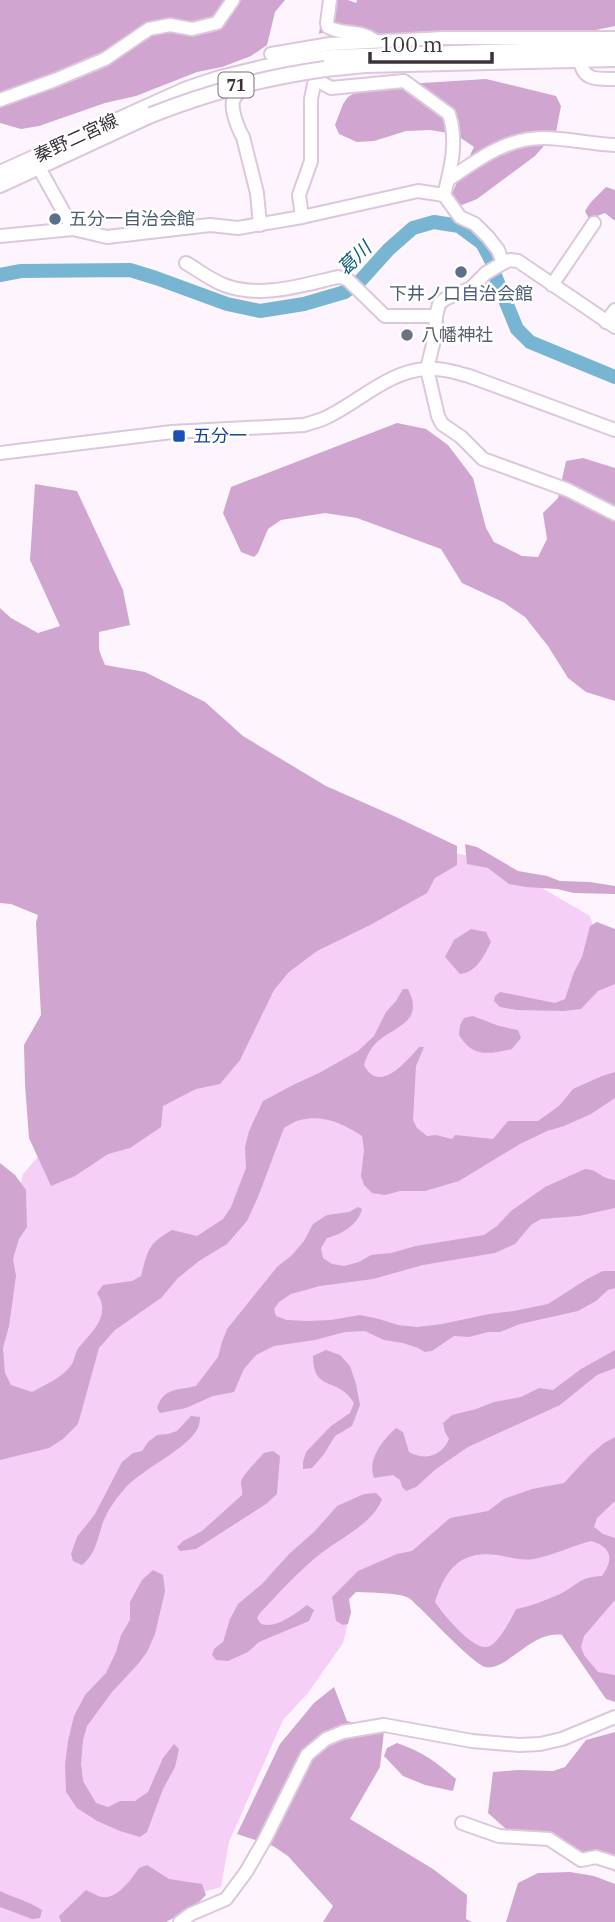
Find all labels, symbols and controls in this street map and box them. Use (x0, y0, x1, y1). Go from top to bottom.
scale bar (370, 21, 492, 65)
text: 100 m (380, 30, 443, 58)
road number: 71 (218, 72, 254, 97)
street label: 秦野二宮線 (30, 108, 121, 167)
place label: 五分一自治会館 (69, 207, 195, 230)
marker: 五分一自治会館 (47, 211, 63, 227)
water label: 葛川 (332, 235, 377, 280)
marker: 下井ノ口自治会館 (453, 264, 469, 280)
place label: 下井ノ口自治会館 (389, 282, 533, 305)
place label: 八幡神社 (421, 323, 493, 346)
marker: 八幡神社 (399, 327, 415, 343)
place label: 五分一 (193, 424, 247, 447)
marker: 五分一 (171, 428, 187, 444)

